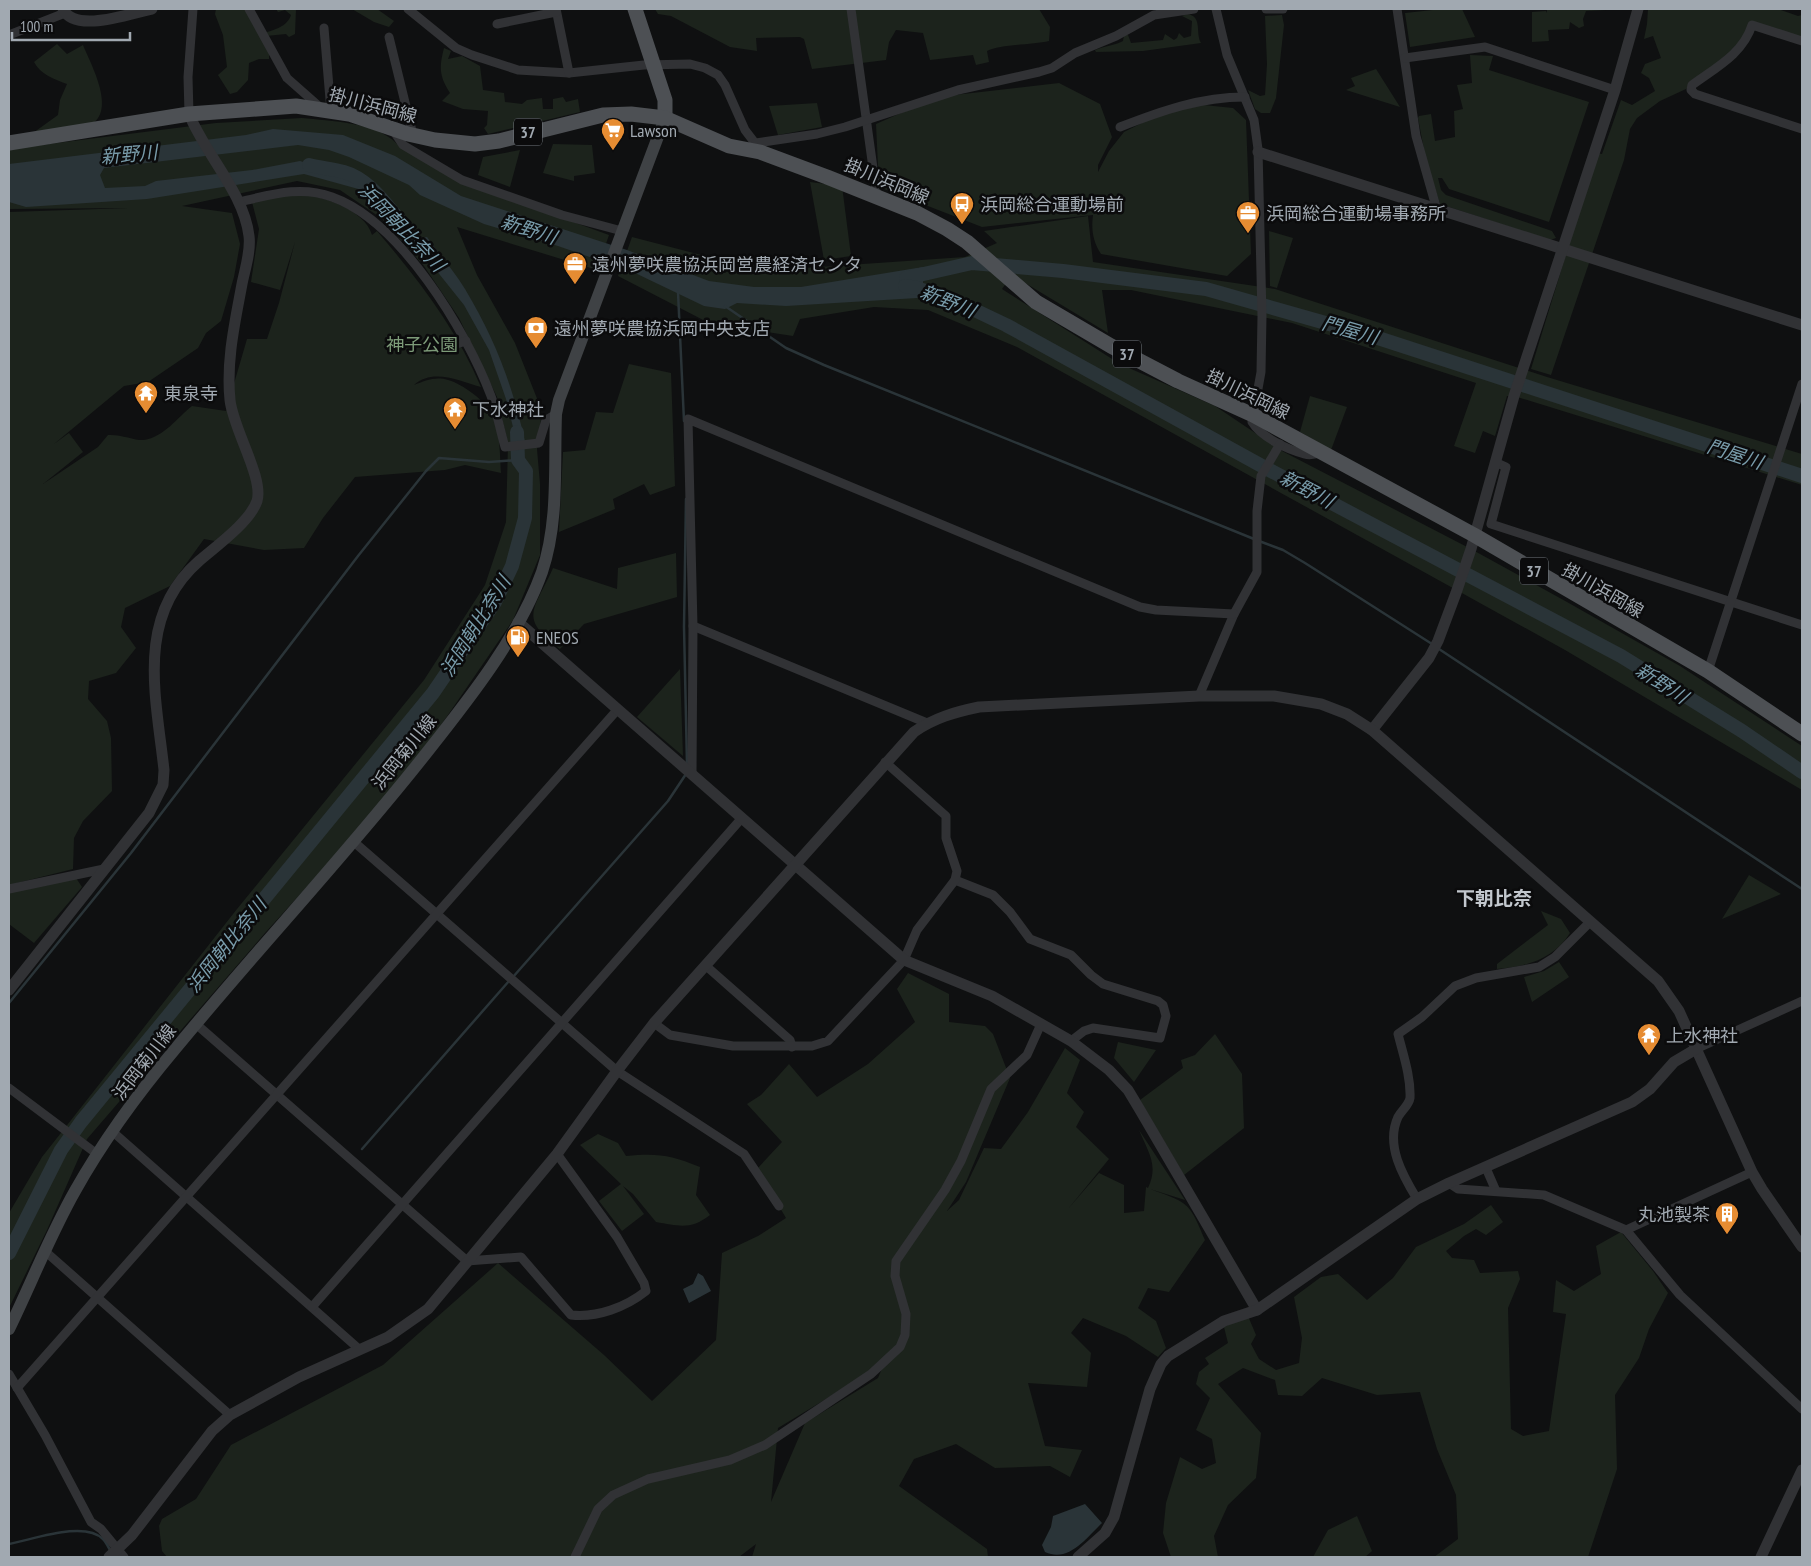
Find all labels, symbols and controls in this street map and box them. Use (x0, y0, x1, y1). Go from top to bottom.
scale bar (12, 10, 130, 42)
text: 100 m (20, 17, 53, 36)
street label: 掛川浜岡線 (327, 82, 419, 128)
supermarket icon: Lawson (600, 117, 626, 151)
road number: 37 (514, 118, 542, 146)
place label: Lawson (630, 119, 677, 142)
water label: 新野川 (100, 139, 160, 168)
street label: 掛川浜岡線 (841, 153, 933, 209)
water label: 浜岡朝比奈川 (354, 178, 452, 278)
bus stop icon: 浜岡総合運動場前 (949, 191, 975, 225)
place label: 浜岡総合運動場前 (980, 193, 1124, 216)
office icon: 浜岡総合運動場事務所 (1235, 200, 1261, 234)
place label: 浜岡総合運動場事務所 (1266, 202, 1446, 225)
water label: 新野川 (498, 209, 562, 250)
office icon: 遠州夢咲農協浜岡営農経済センタ (562, 251, 588, 285)
place label: 遠州夢咲農協浜岡営農経済センタ (592, 253, 862, 276)
water label: 新野川 (917, 279, 981, 324)
water label: 門屋川 (1319, 311, 1383, 350)
bank icon: 遠州夢咲農協浜岡中央支店 (523, 315, 549, 349)
place label: 遠州夢咲農協浜岡中央支店 (554, 317, 770, 340)
park label: 神子公園 (386, 333, 458, 356)
road number: 37 (1113, 340, 1141, 368)
street label: 掛川浜岡線 (1203, 364, 1293, 424)
temple icon: 東泉寺 (133, 380, 159, 414)
place label: 東泉寺 (164, 382, 218, 405)
temple icon: 下水神社 (442, 396, 468, 430)
place label: 下水神社 (472, 398, 544, 421)
water label: 門屋川 (1704, 434, 1768, 475)
water label: 新野川 (1276, 465, 1340, 514)
road number: 37 (1520, 558, 1548, 584)
street label: 掛川浜岡線 (1558, 558, 1648, 622)
water label: 浜岡朝比奈川 (435, 570, 516, 681)
fuel station icon: ENEOS (505, 624, 531, 658)
place label: ENEOS (536, 626, 579, 649)
water label: 新野川 (1632, 657, 1694, 710)
street label: 浜岡菊川線 (367, 710, 441, 794)
district label: 下朝比奈 (1456, 886, 1532, 910)
water label: 浜岡朝比奈川 (181, 892, 272, 997)
street label: 浜岡菊川線 (107, 1019, 181, 1105)
temple icon: 上水神社 (1636, 1022, 1662, 1056)
place label: 上水神社 (1666, 1024, 1738, 1047)
building icon: 丸池製茶 (1714, 1201, 1740, 1235)
place label: 丸池製茶 (1638, 1203, 1710, 1226)

